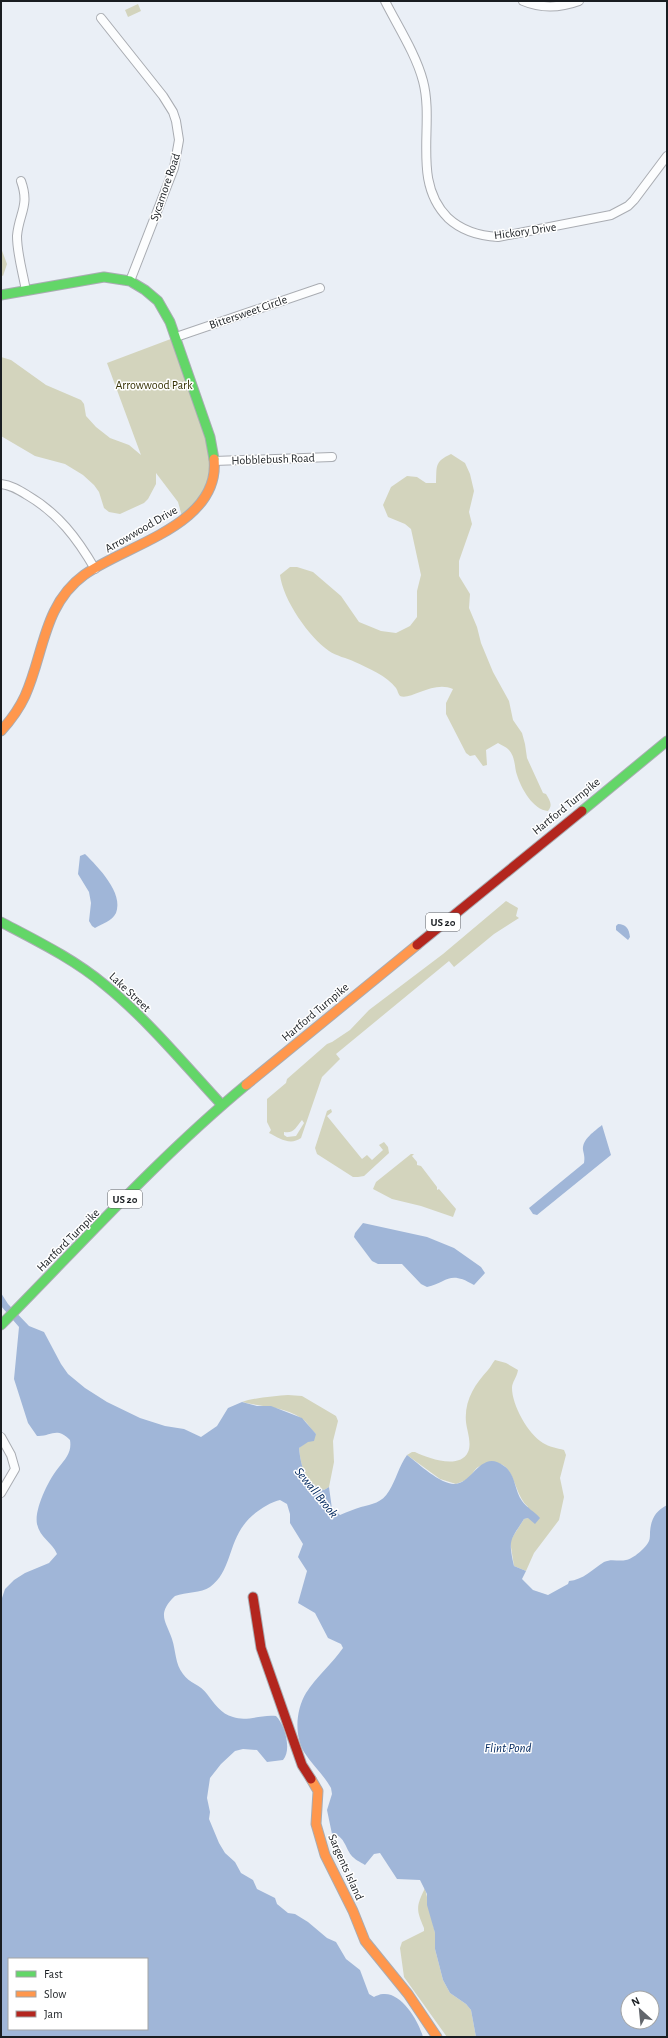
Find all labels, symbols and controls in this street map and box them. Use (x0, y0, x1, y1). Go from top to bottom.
street label: Sycamore Road (148, 152, 183, 223)
street label: Hickory Drive (493, 221, 557, 242)
street label: Bittersweet Circle (207, 293, 289, 331)
park label: Arrowwood Park (116, 379, 193, 391)
street label: Hobblebush Road (231, 452, 315, 466)
street label: Arrowwood Drive (103, 503, 179, 555)
street label: Hartford Turnpike (530, 775, 602, 837)
road number: US 20 (426, 913, 460, 931)
street label: Lake Street (107, 970, 153, 1014)
street label: Hartford Turnpike (279, 981, 351, 1043)
road number: US 20 (108, 1190, 142, 1208)
street label: Hartford Turnpike (34, 1206, 102, 1274)
water label: Sewall Brook (292, 1465, 340, 1521)
water label: Flint Pond (485, 1742, 532, 1755)
street label: Sargents Island (326, 1832, 366, 1902)
legend (8, 1958, 148, 2030)
text: Fast (44, 1968, 63, 1980)
text: Slow (44, 1988, 66, 2000)
north arrow (620, 1990, 660, 2030)
text: N (630, 1995, 642, 2008)
text: Jam (44, 2008, 63, 2020)

